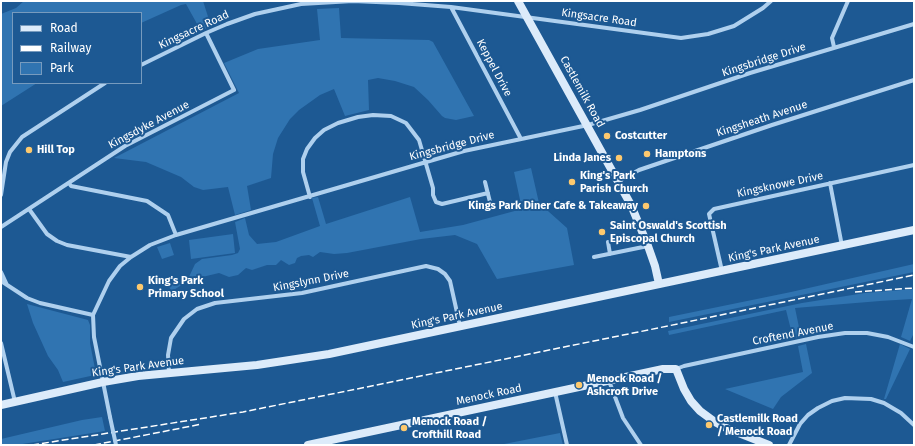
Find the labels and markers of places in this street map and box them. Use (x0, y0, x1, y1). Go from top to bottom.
place label: Costcutter (615, 129, 667, 143)
marker: Costcutter (602, 131, 612, 141)
place label: Hill Top (37, 143, 75, 157)
marker: Hill Top (24, 145, 34, 155)
place label: Hamptons (655, 147, 706, 161)
marker: Hamptons (642, 149, 652, 159)
place label: Linda Janes (553, 151, 611, 165)
marker: Linda Janes (614, 153, 624, 163)
place label: King's Park Parish Church (580, 169, 648, 195)
marker: King's Park Parish Church (567, 177, 577, 187)
place label: Kings Park Diner Cafe & Takeaway (468, 199, 638, 213)
marker: Kings Park Diner Cafe & Takeaway (641, 201, 651, 211)
place label: Saint Oswald's Scottish Episcopal Church (610, 219, 727, 245)
marker: Saint Oswald's Scottish Episcopal Church (597, 227, 607, 237)
place label: King's Park Primary School (148, 274, 224, 300)
marker: King's Park Primary School (135, 282, 145, 292)
place label: Menock Road / Ashcroft Drive (587, 372, 662, 398)
marker: Menock Road / Ashcroft Drive (574, 380, 584, 390)
place label: Castlemilk Road / Menock Road (717, 412, 798, 438)
place label: Menock Road / Crofthill Road (412, 415, 487, 441)
marker: Castlemilk Road / Menock Road (704, 420, 714, 430)
marker: Menock Road / Crofthill Road (399, 423, 409, 433)

